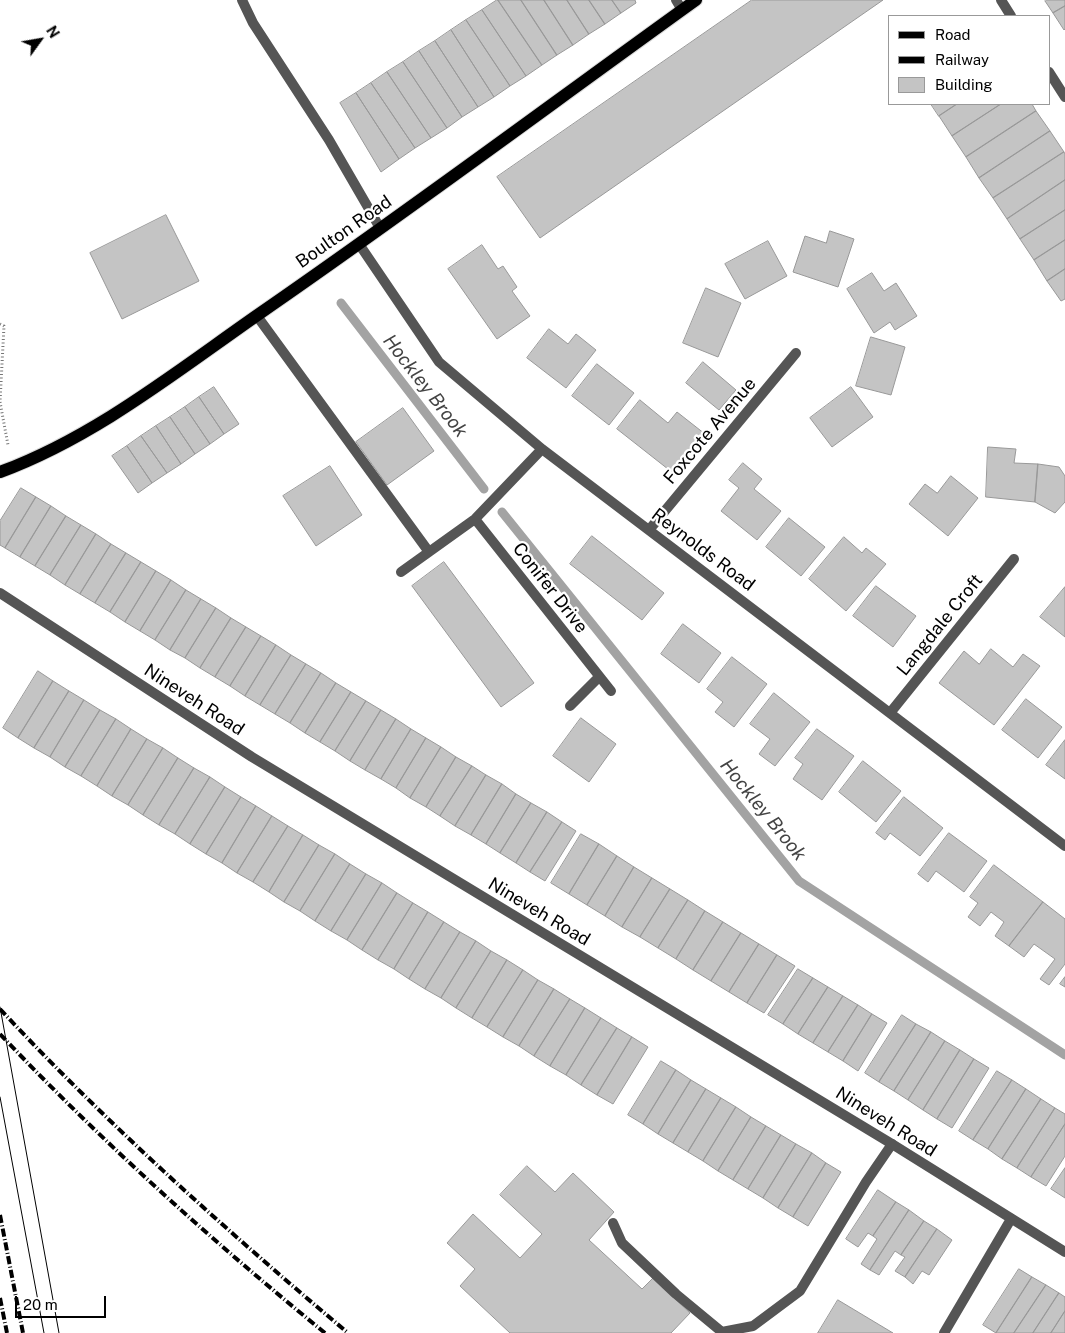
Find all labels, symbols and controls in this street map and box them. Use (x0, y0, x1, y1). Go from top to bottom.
north arrow (15, 15, 65, 65)
legend (888, 15, 1050, 105)
text: N (43, 23, 62, 41)
text: Road (935, 26, 971, 43)
text: Railway (935, 51, 989, 68)
text: Building (935, 76, 993, 93)
street label: Boulton Road (292, 191, 396, 273)
water label: Hockley Brook (378, 330, 472, 442)
street label: Foxcote Avenue (659, 373, 761, 489)
street label: Reynolds Road (647, 504, 759, 596)
street label: Conifer Drive (508, 538, 592, 638)
street label: Langdale Croft (892, 570, 988, 680)
street label: Nineveh Road (140, 660, 248, 740)
water label: Hockley Brook (715, 755, 811, 865)
street label: Nineveh Road (484, 873, 594, 951)
street label: Nineveh Road (832, 1082, 940, 1162)
scale bar (18, 1286, 109, 1318)
text: 20 m (23, 1296, 58, 1313)

